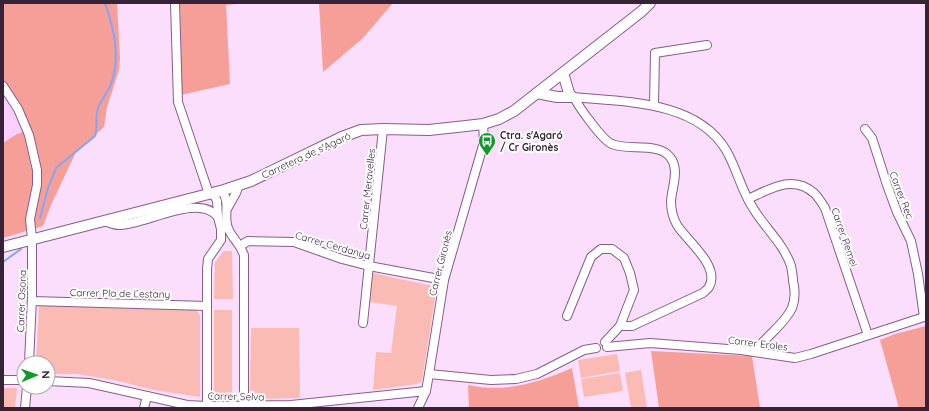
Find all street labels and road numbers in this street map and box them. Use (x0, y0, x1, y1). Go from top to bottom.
street label: Carretera de s'Agaró (260, 129, 353, 182)
street label: Carrer Meravelles (357, 147, 378, 230)
street label: Carrer Rec (887, 170, 917, 221)
street label: Carrer Remei (828, 206, 861, 268)
street label: Carrer Cerdanya (294, 229, 372, 262)
street label: Carrer Gironès (426, 229, 455, 297)
street label: Carrer Osona (14, 270, 29, 332)
street label: Carrer Pla de Ľestany (70, 286, 170, 301)
street label: Carrer Eroles (727, 333, 789, 354)
street label: Carrer Selva (207, 390, 265, 403)

